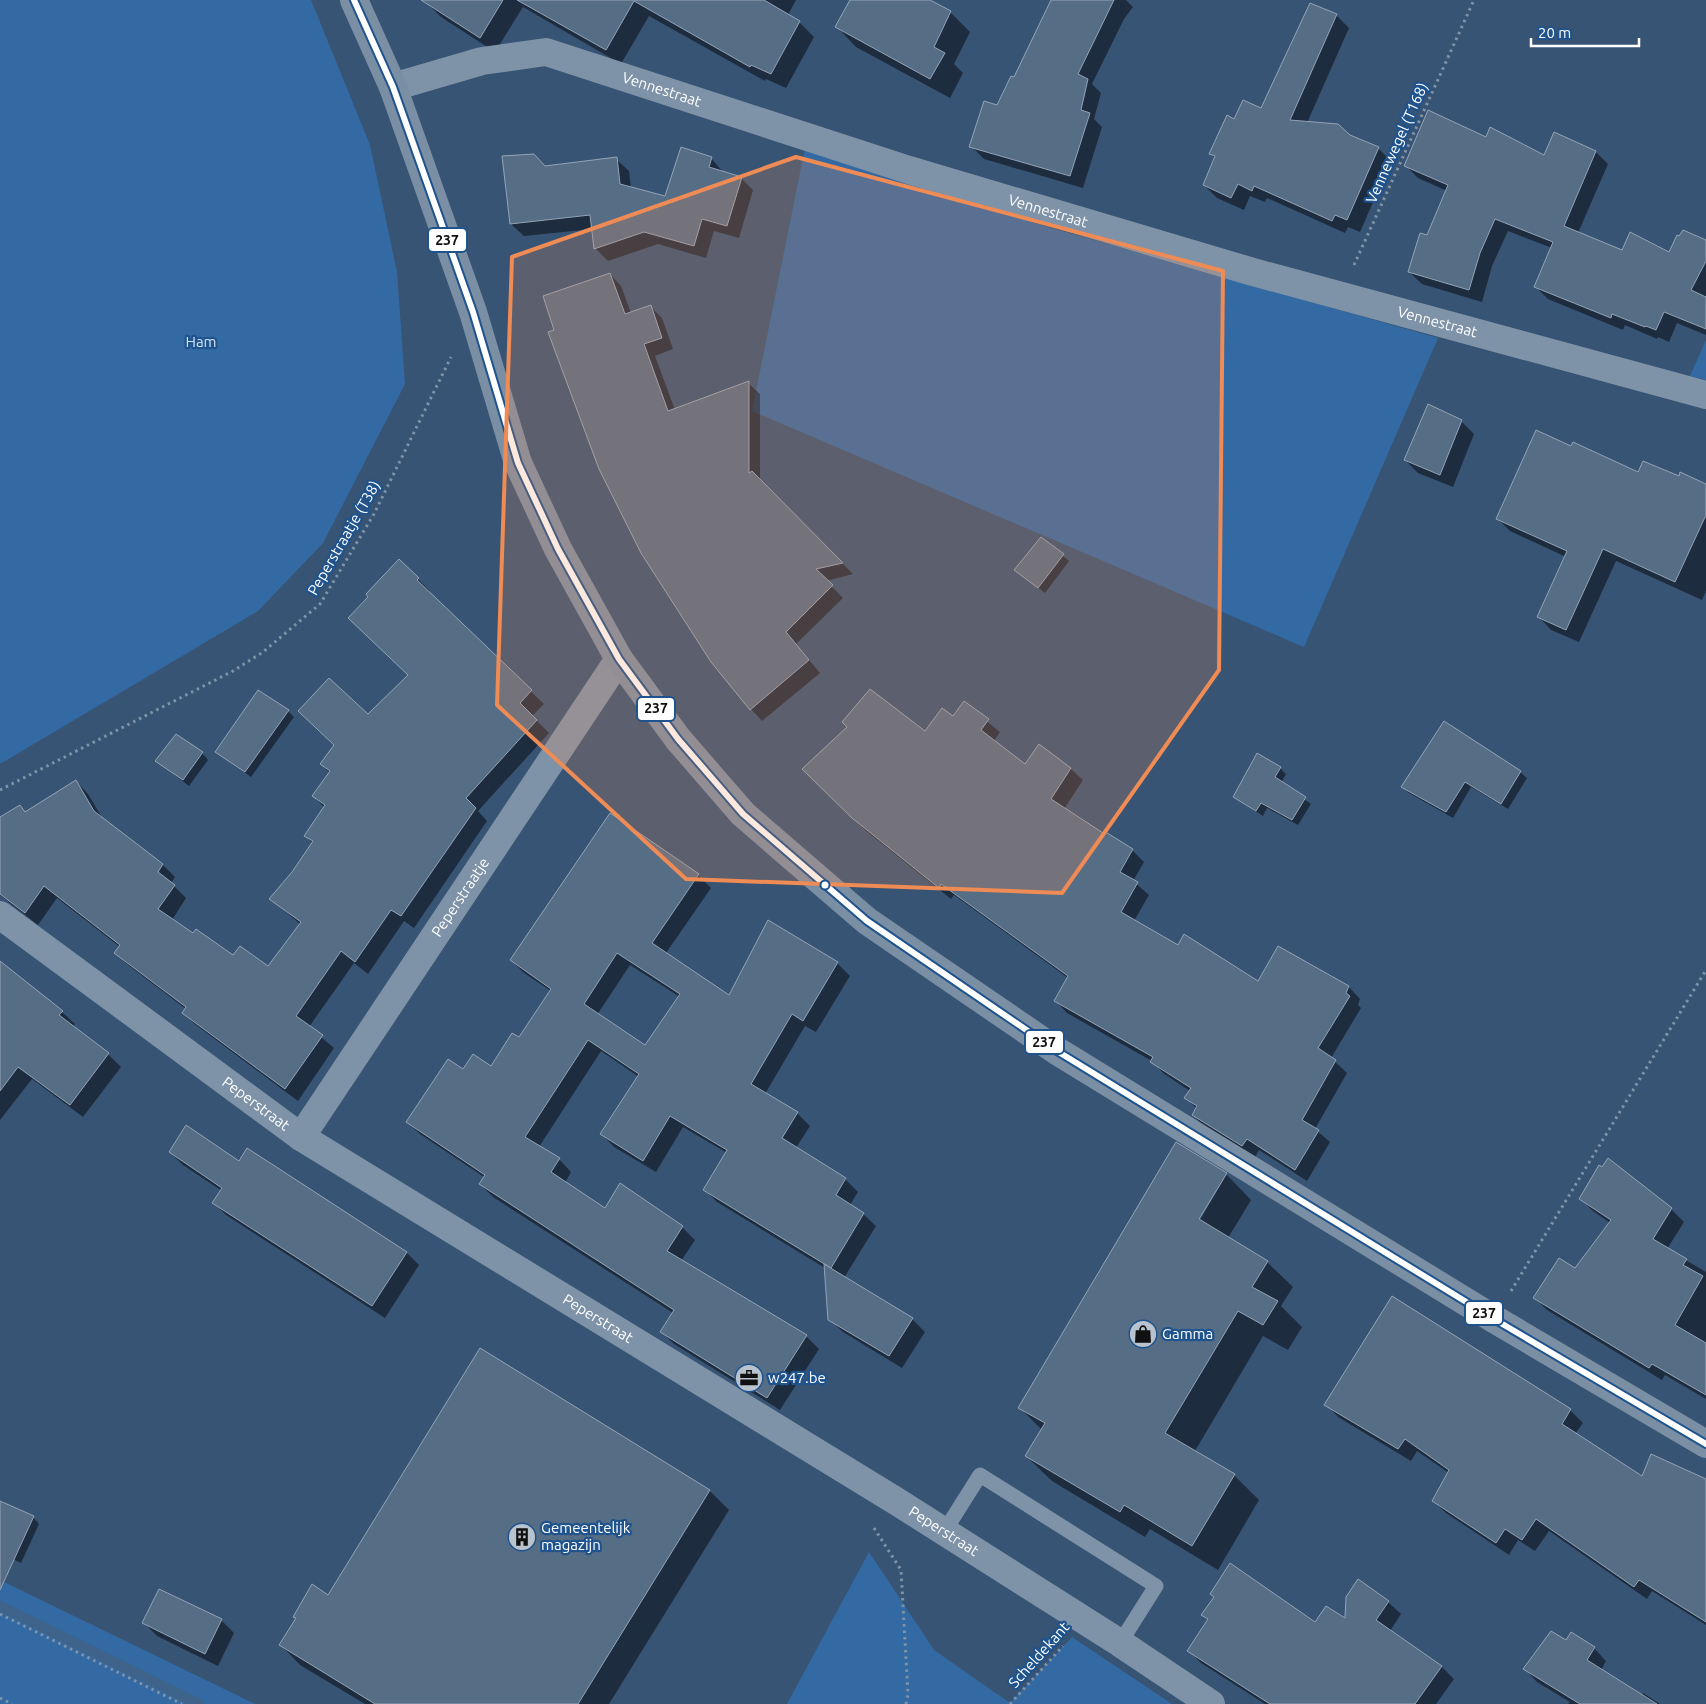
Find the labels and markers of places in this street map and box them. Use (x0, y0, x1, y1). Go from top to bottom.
unlabelled marker (820, 880, 830, 890)
shop icon: Gamma (1128, 1319, 1158, 1349)
place label: Gamma (1162, 1325, 1213, 1342)
office icon: w247.be (734, 1363, 764, 1393)
place label: w247.be (768, 1369, 826, 1386)
place label: Gemeentelijk magazijn (541, 1519, 631, 1553)
building icon: Gemeentelijk magazijn (507, 1522, 537, 1552)

